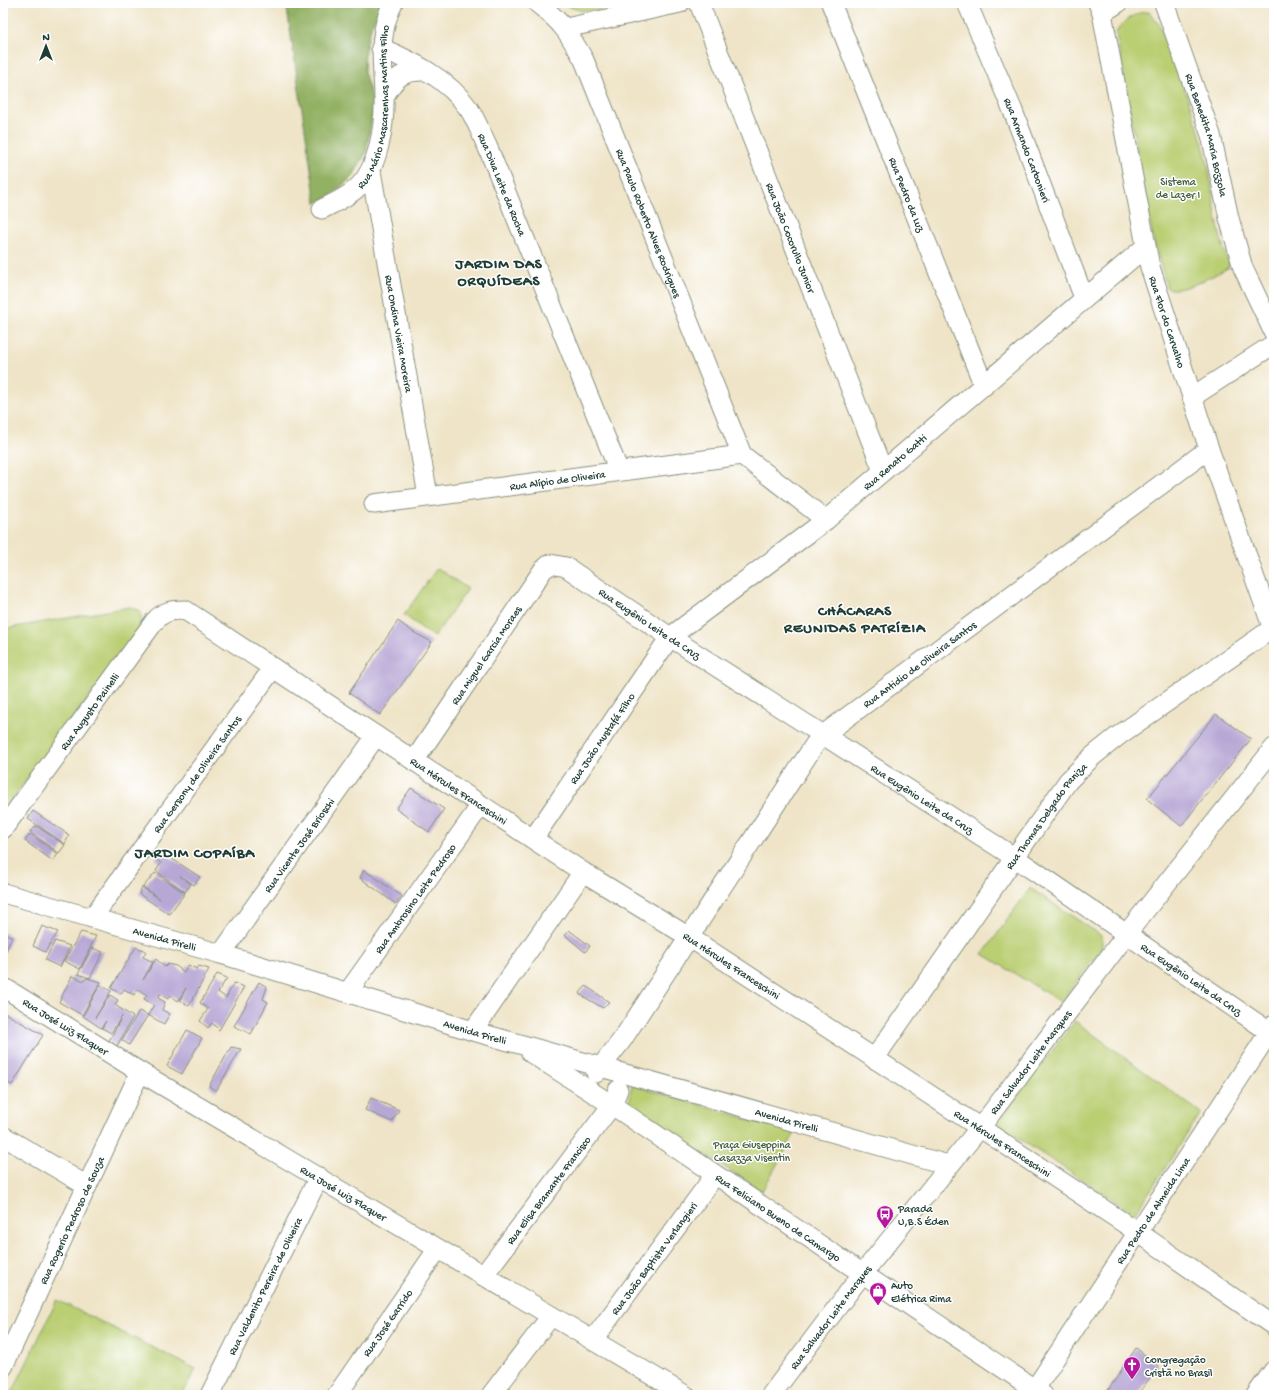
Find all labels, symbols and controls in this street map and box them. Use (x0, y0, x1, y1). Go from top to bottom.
street label: Rua Mário Mascarenhas Martins Filho (356, 24, 393, 192)
north arrow (26, 26, 66, 66)
text: N (42, 32, 50, 44)
street label: Rua Benedita Maria Bozzola (1182, 72, 1228, 199)
street label: Rua Armando Carbonieri (1000, 97, 1051, 205)
street label: Rua Diva Leite da Rocha (474, 132, 527, 239)
street label: Rua Paulo Roberto Alves Rodrigues (612, 147, 683, 301)
street label: Rua Pedro da Luz (885, 156, 926, 235)
park label: Sistema de Lazer I (1156, 177, 1201, 202)
street label: Rua João Cocorullo Junior (762, 181, 817, 296)
district label: JARDIM DAS ORQUÍDEAS (454, 256, 543, 291)
street label: Rua Ondina Vieira Moreira (381, 274, 414, 394)
street label: Rua Flor do Carvalho (1145, 275, 1186, 370)
street label: Rua Renato Gatti (861, 433, 930, 494)
street label: Rua Alípio de Oliveira (509, 469, 607, 494)
street label: Rua Eugênio Leite da Cruz (596, 587, 703, 663)
district label: CHÁCARAS REUNIDAS PATRÍZIA (783, 603, 926, 638)
street label: Rua Miguel Garcia Moraes (450, 604, 525, 708)
street label: Rua Antidio de Oliveira Santos (861, 619, 980, 711)
street label: Rua Augusto Painelli (59, 671, 123, 753)
street label: Rua João Mustafá Filho (568, 691, 638, 787)
street label: Rua Gersony de Oliveira Santos (152, 713, 245, 836)
street label: Rua Hércules Franceschini (407, 756, 509, 828)
street label: Rua Thomas Delgado Paniza (1004, 761, 1091, 872)
street label: Rua Eugênio Leite da Cruz (868, 763, 976, 838)
street label: Rua Vicente José Brioschi (263, 796, 338, 896)
street label: Rua Ambrosino Leite Pedroso (373, 842, 460, 957)
district label: JARDIM COPAÍBA (134, 845, 255, 863)
street label: Avenida Pirelli (131, 926, 197, 955)
street label: Rua Hércules Franceschini (680, 931, 781, 1003)
street label: Rua Eugênio Leite da Cruz (1138, 942, 1244, 1020)
street label: Rua José Luiz Flaquer (20, 997, 111, 1059)
street label: Rua Salvador Leite Marques (988, 1008, 1075, 1117)
street label: Avenida Pirelli (442, 1018, 507, 1048)
street label: Avenida Pirelli (753, 1107, 819, 1136)
street label: Rua Hércules Franceschini (951, 1108, 1052, 1181)
street label: Rua Elisa Bramante Francisco (505, 1134, 594, 1247)
park label: Praça Giuseppina Casazza Visentin (712, 1140, 792, 1165)
street label: Rua Rogerio Pedroso de Souza (38, 1154, 108, 1287)
street label: Rua Pedro de Almeida Lima (1115, 1155, 1194, 1267)
street label: Rua José Luiz Flaquer (297, 1164, 389, 1225)
street label: Rua Feliciano Bueno de Camargo (713, 1172, 843, 1265)
street label: Rua João Baptista Verlangieri (610, 1200, 701, 1318)
bus stop icon: Parada U,B.S Éden (875, 1204, 895, 1229)
place label: Parada U,B.S Éden (897, 1204, 950, 1229)
street label: Rua Valdenito Pereira de Oliveira (227, 1215, 306, 1358)
street label: Rua Salvador Leite Marques (789, 1263, 875, 1372)
shop icon: Auto Elétrica Rima (868, 1281, 888, 1306)
place label: Auto Elétrica Rima (891, 1281, 952, 1306)
street label: Rua José Garrido (361, 1288, 416, 1360)
church icon: Congregação Cristã no Brasil (1122, 1355, 1142, 1380)
place label: Congregação Cristã no Brasil (1145, 1355, 1213, 1380)

